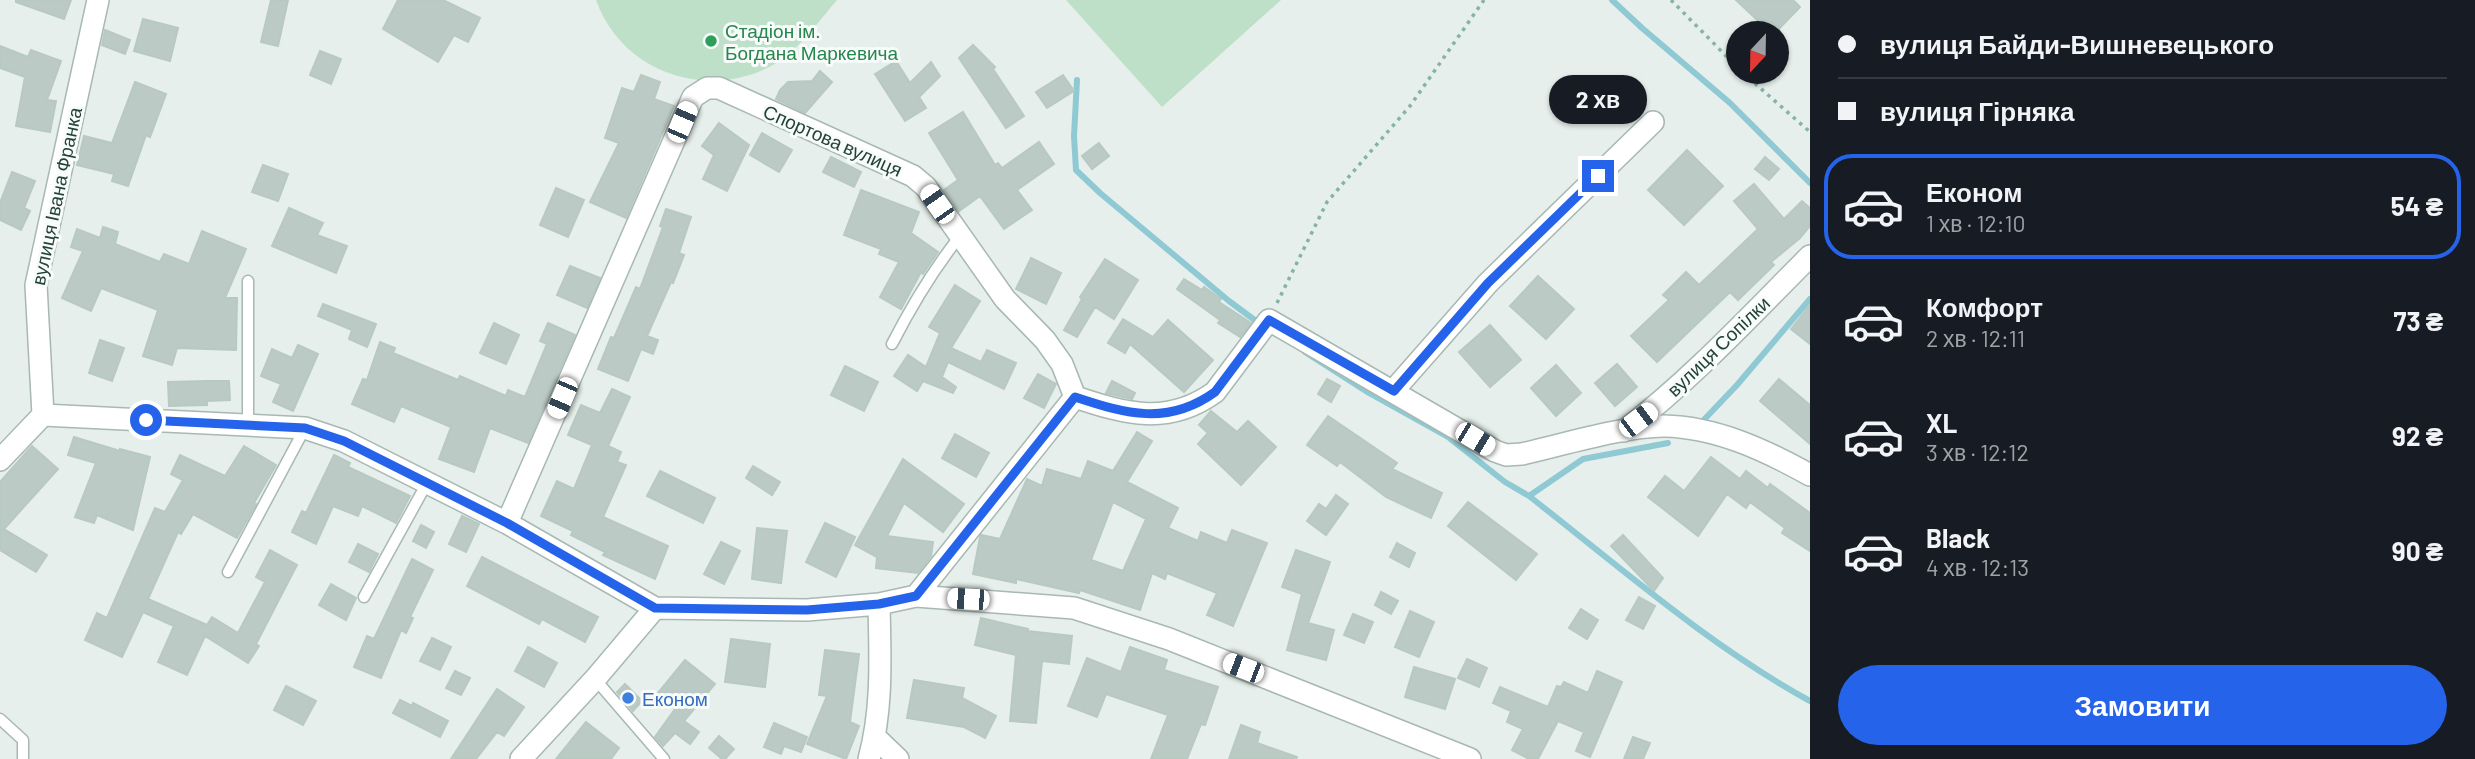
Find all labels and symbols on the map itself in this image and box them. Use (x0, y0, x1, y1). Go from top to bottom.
place label: Стадіон ім. Богдана Маркевича (725, 19, 898, 64)
north arrow (1726, 21, 1788, 84)
marker: Стадіон ім. Богдана Маркевича (703, 33, 719, 49)
callout: 2 хв (1549, 74, 1647, 124)
car (665, 99, 700, 145)
street label: Спортова вулиця (760, 99, 906, 181)
street label: вулиця Івана Франка (26, 104, 86, 287)
route end (1582, 160, 1614, 192)
car (917, 181, 958, 227)
street label: вулиця Сопілки (1662, 291, 1774, 401)
car (545, 375, 580, 421)
car (1615, 399, 1662, 441)
route start (130, 404, 162, 436)
car (1452, 419, 1499, 459)
car (947, 587, 990, 611)
car (1220, 651, 1267, 685)
place label: Економ (642, 687, 708, 710)
marker: Економ (620, 690, 636, 706)

